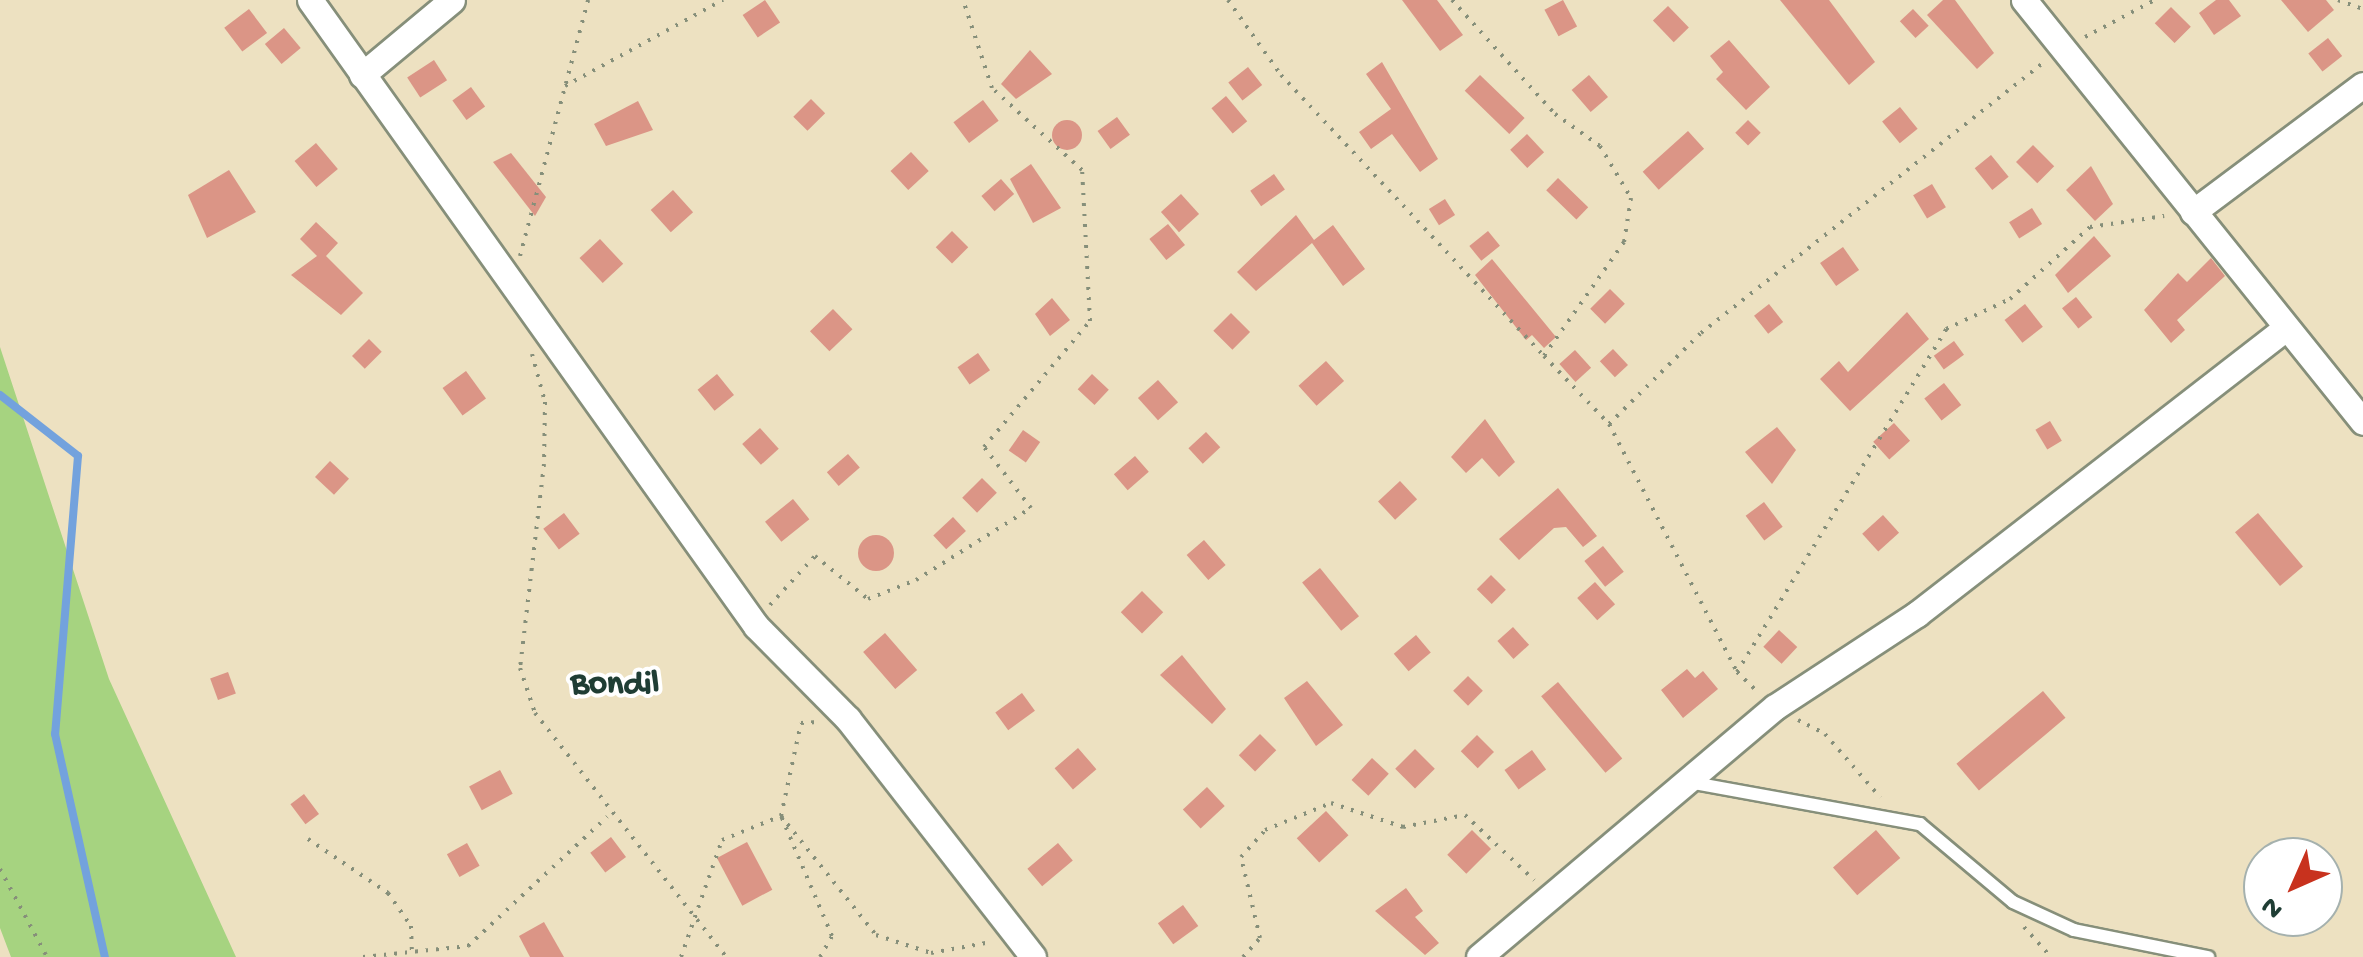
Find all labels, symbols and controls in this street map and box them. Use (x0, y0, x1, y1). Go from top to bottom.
district label: Bondil (571, 665, 659, 707)
north arrow (2243, 837, 2343, 937)
text: N (2255, 889, 2291, 925)

